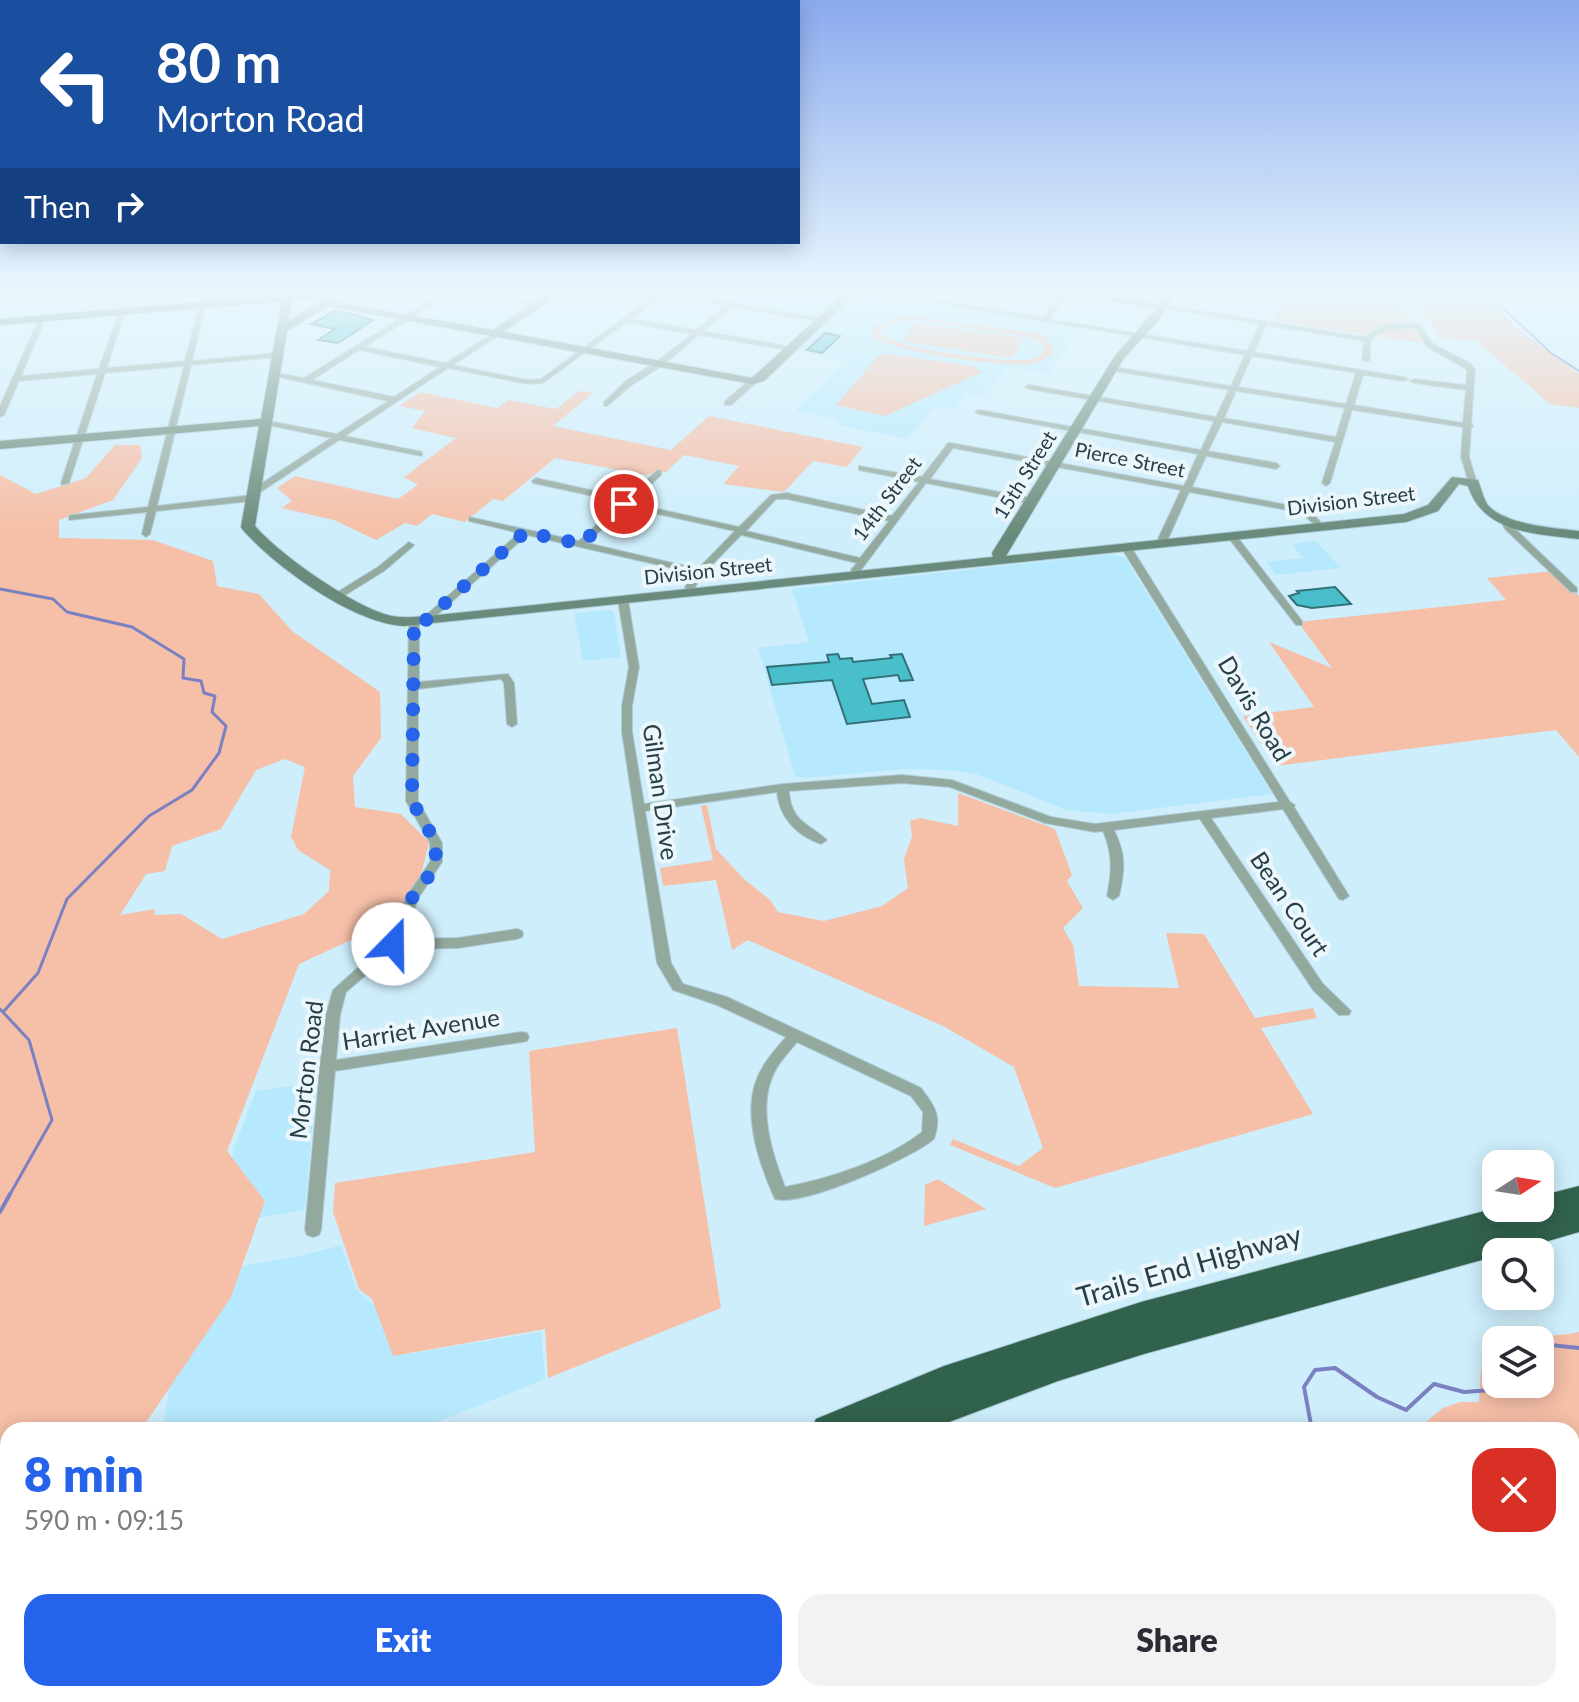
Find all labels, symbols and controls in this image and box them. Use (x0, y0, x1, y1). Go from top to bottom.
text: 80 m (156, 28, 281, 95)
icon: left (24, 32, 128, 136)
text: Morton Road (156, 96, 365, 140)
icon: right (107, 184, 151, 228)
text: Then (24, 188, 91, 224)
street label: 15th Street (988, 426, 1061, 523)
street label: Pierce Street (1073, 437, 1187, 481)
street label: 14th Street (847, 452, 926, 545)
pin (590, 470, 658, 538)
street label: Division Street (1286, 480, 1416, 520)
icon: arrive (602, 482, 646, 526)
street label: Division Street (643, 551, 773, 589)
street label: Davis Road (1213, 650, 1298, 766)
street label: Gilman Drive (638, 722, 685, 862)
street label: Bean Court (1245, 845, 1336, 961)
position arrow (351, 902, 435, 986)
street label: Morton Road (283, 999, 328, 1141)
street label: Harriet Avenue (340, 1002, 502, 1055)
north arrow (1482, 1150, 1554, 1222)
map controls (1482, 1150, 1554, 1398)
street label: Trails End Highway (1073, 1217, 1305, 1313)
button: search (1482, 1238, 1554, 1310)
button: layers (1482, 1326, 1554, 1398)
text: 8 min (24, 1445, 144, 1502)
button: close (1472, 1448, 1556, 1532)
text: 590 m · 09:15 (24, 1504, 184, 1536)
button: Exit (24, 1594, 782, 1686)
button: Share (798, 1594, 1556, 1686)

